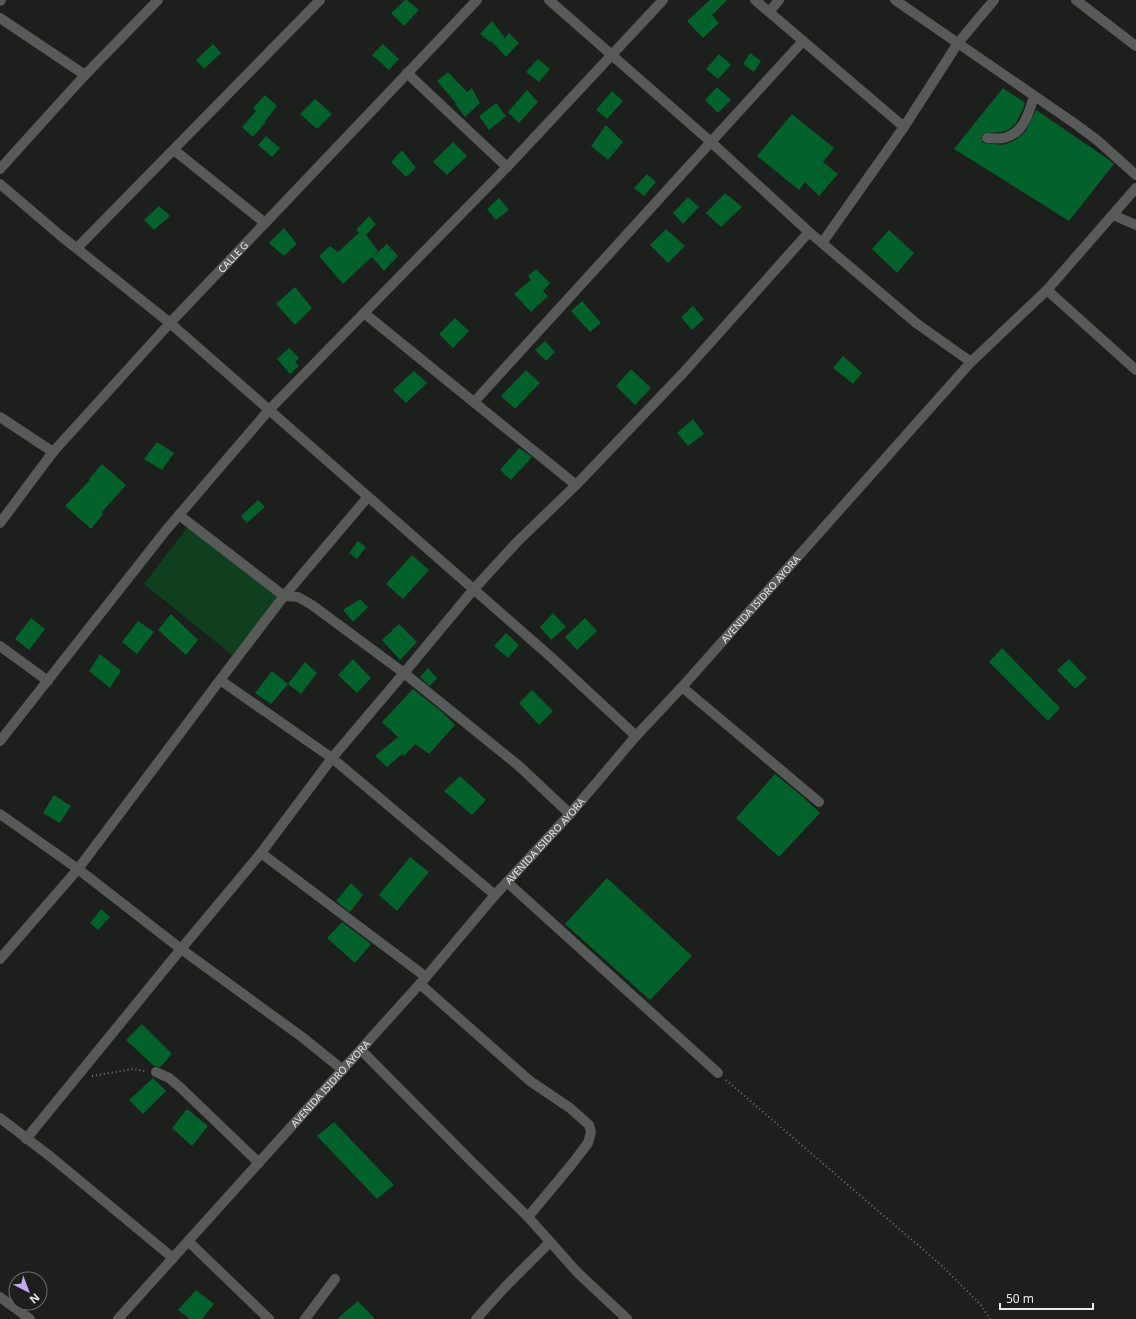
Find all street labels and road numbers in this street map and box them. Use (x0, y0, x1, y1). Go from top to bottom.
street label: CALLE G (214, 238, 251, 276)
street label: AVENIDA ISIDRO AYORA (718, 552, 803, 646)
street label: AVENIDA ISIDRO AYORA (502, 794, 588, 887)
street label: AVENIDA ISIDRO AYORA (287, 1036, 373, 1130)

